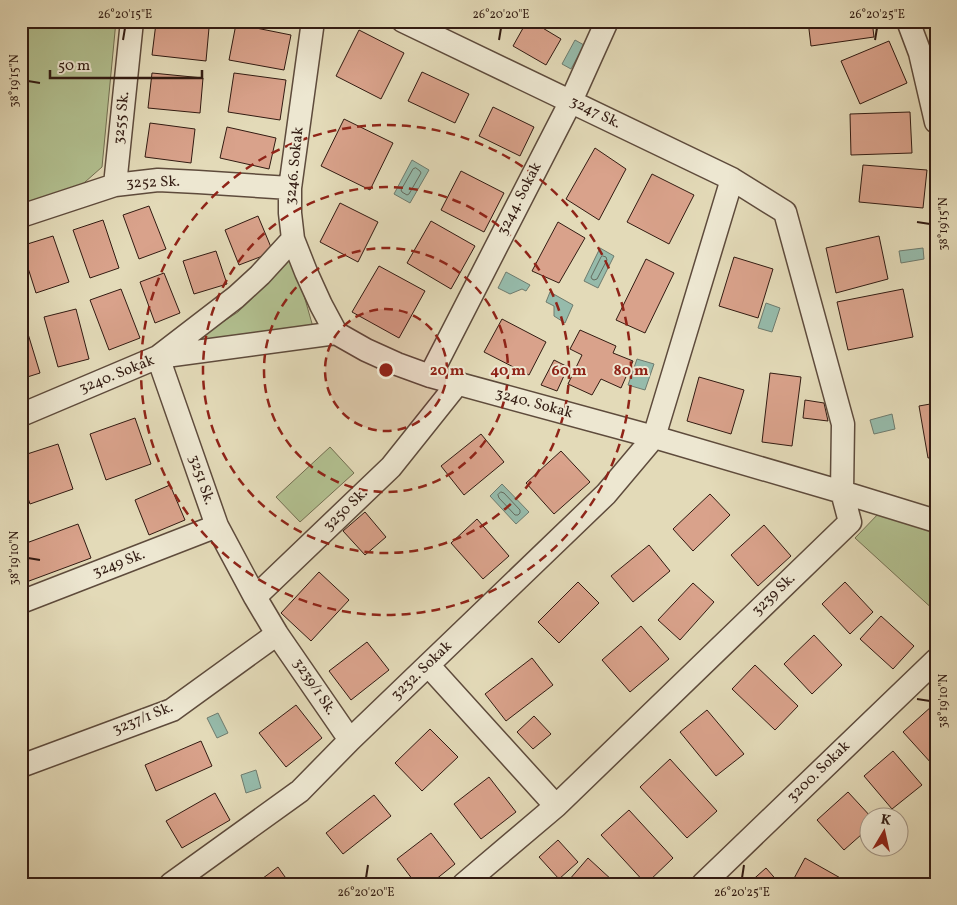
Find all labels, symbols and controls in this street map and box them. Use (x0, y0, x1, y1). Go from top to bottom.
text: 26°20'15"E (98, 7, 152, 23)
text: 26°20'20"E (472, 7, 530, 23)
text: 26°20'25"E (849, 7, 905, 23)
scale bar (50, 48, 202, 80)
text: 38°19'15"N (7, 54, 23, 108)
text: 50 m (58, 56, 90, 77)
street label: 3255 Sk. (109, 90, 135, 146)
street label: 3247 Sk. (566, 92, 624, 134)
street label: 3246. Sokak (280, 126, 310, 206)
street label: 3244. Sokak (493, 159, 547, 239)
street label: 3252 Sk. (126, 172, 180, 194)
text: 38°19'15"N (936, 197, 952, 251)
street label: 3240. Sokak (76, 350, 158, 400)
centre of rings (377, 361, 395, 379)
text: 20 m (430, 361, 465, 382)
text: 40 m (490, 361, 526, 382)
text: 60 m (552, 361, 587, 382)
text: 80 m (614, 361, 649, 382)
street label: 3240. Sokak (493, 384, 575, 424)
street label: 3251 Sk. (183, 452, 219, 508)
street label: 3250 Sk. (319, 483, 373, 537)
text: 38°19'10"N (7, 531, 23, 585)
street label: 3249 Sk. (90, 544, 148, 584)
street label: 3239 Sk. (747, 569, 801, 621)
street label: 3232. Sokak (387, 637, 457, 705)
street label: 3239/1 Sk. (287, 654, 341, 720)
text: 38°19'10"N (936, 674, 952, 728)
street label: 3237/1 Sk. (110, 697, 176, 741)
street label: 3200. Sokak (783, 737, 855, 807)
north arrow (860, 808, 910, 858)
text: K (879, 810, 892, 831)
text: 26°20'20"E (337, 885, 395, 901)
text: 26°20'25"E (714, 885, 770, 901)

